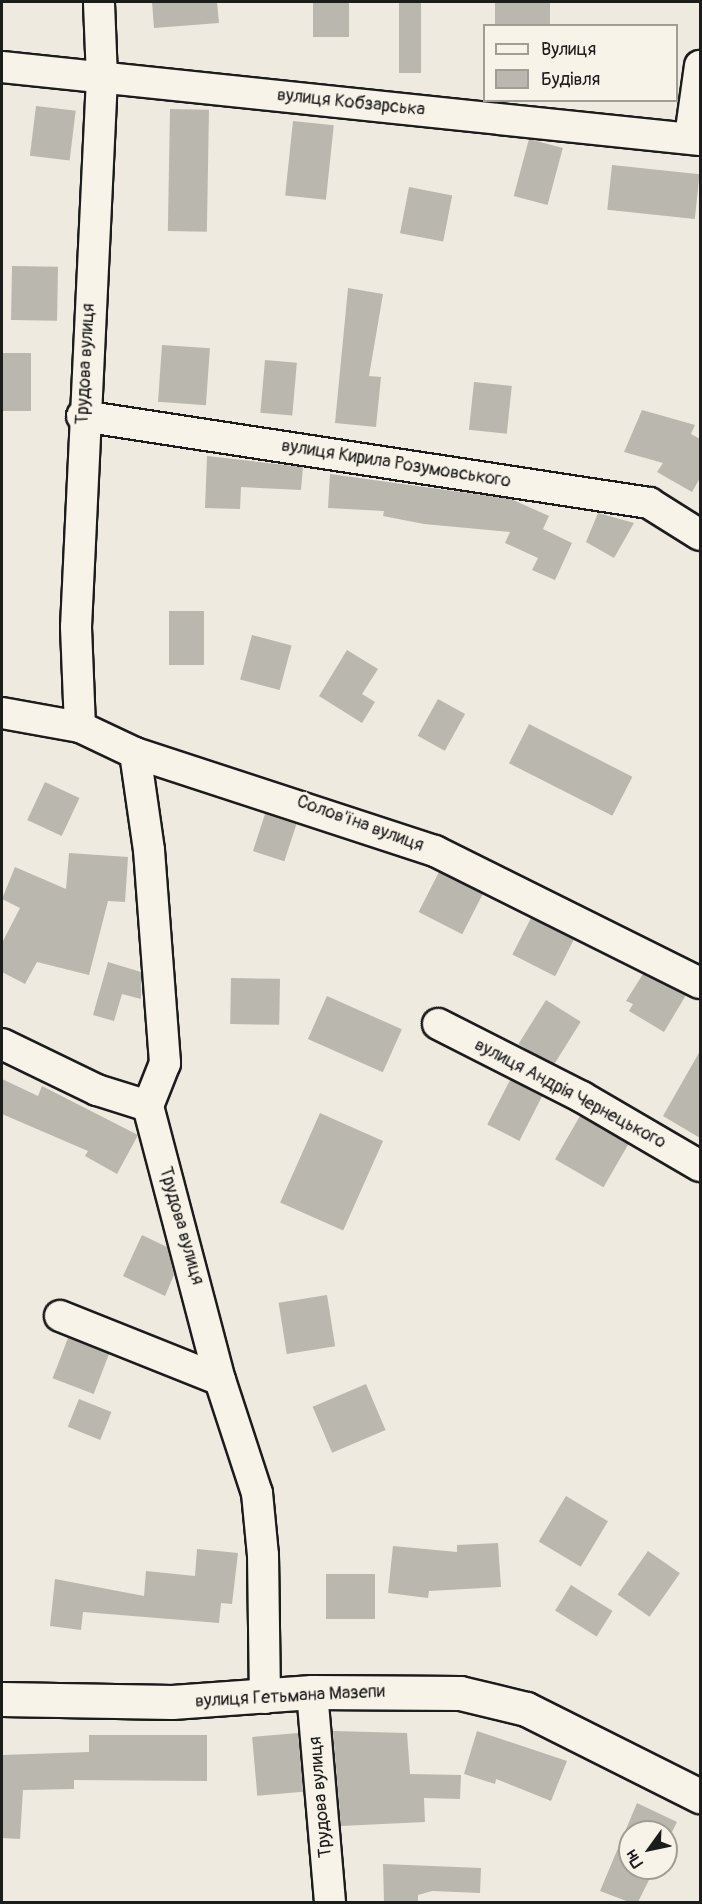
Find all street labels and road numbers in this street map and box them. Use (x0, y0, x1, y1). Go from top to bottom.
street label: вулиця Кобзарська (276, 84, 426, 122)
street label: Трудова вулиця (72, 303, 100, 425)
street label: вулиця Кирила Розумовського (280, 435, 512, 493)
street label: Солов'їна вулиця (294, 791, 426, 857)
street label: вулиця Андрія Чернецького (471, 1034, 669, 1154)
street label: Трудова вулиця (154, 1165, 208, 1287)
street label: вулиця Гетьмана Мазепи (195, 1681, 385, 1713)
street label: Трудова вулиця (305, 1736, 337, 1858)

